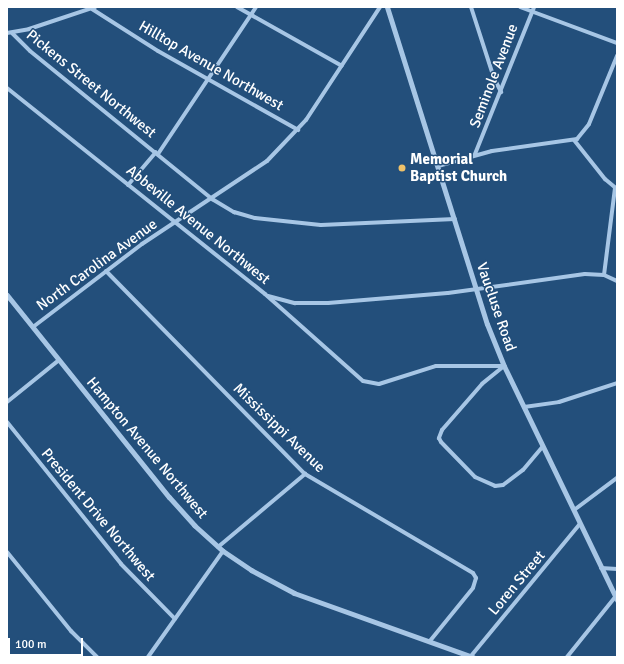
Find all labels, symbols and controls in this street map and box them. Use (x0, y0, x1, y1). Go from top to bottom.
street label: Hilltop Avenue Northwest (136, 17, 286, 115)
street label: Seminole Avenue (466, 22, 522, 130)
street label: Pickens Street Northwest (22, 26, 160, 142)
place label: Memorial Baptist Church (410, 150, 507, 185)
street label: Abbeville Avenue Northwest (123, 162, 273, 288)
marker: Memorial Baptist Church (397, 163, 407, 173)
street label: North Carolina Avenue (33, 215, 161, 315)
street label: Vaucluse Road (472, 260, 520, 354)
street label: Hampton Avenue Northwest (83, 374, 211, 522)
street label: Mississippi Avenue (229, 380, 329, 476)
street label: President Drive Northwest (37, 445, 159, 585)
street label: Loren Street (485, 547, 549, 619)
scale bar (10, 630, 85, 656)
text: 100 m (15, 637, 47, 652)

